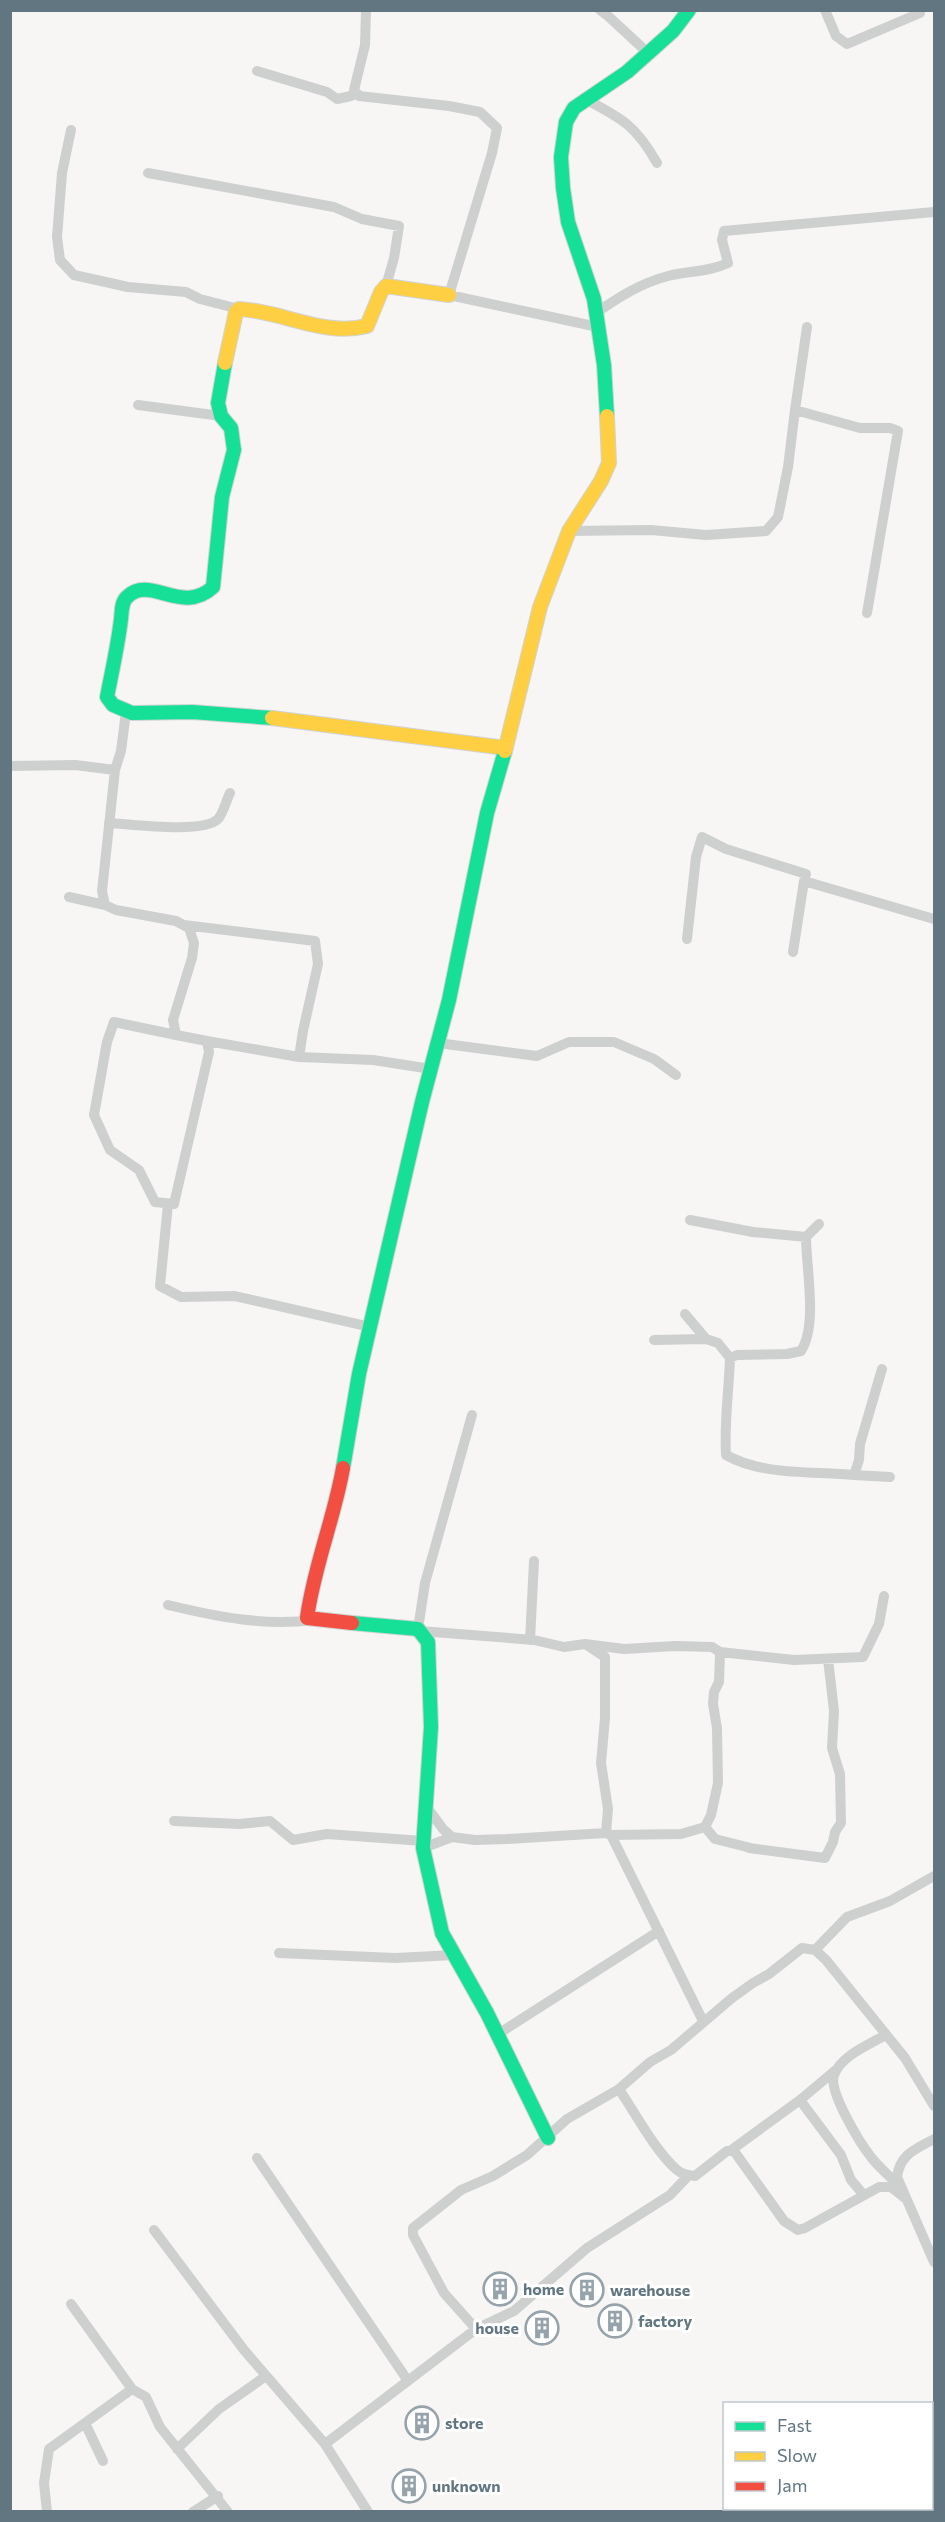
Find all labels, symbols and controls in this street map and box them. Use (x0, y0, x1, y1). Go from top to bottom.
building icon: home (482, 2271, 518, 2307)
building icon: warehouse (569, 2272, 605, 2308)
place label: home (523, 2279, 564, 2298)
place label: warehouse (610, 2280, 690, 2299)
building icon: factory (597, 2303, 633, 2339)
building icon: house (524, 2310, 560, 2346)
place label: factory (638, 2311, 692, 2330)
place label: house (475, 2318, 519, 2337)
legend (723, 2402, 933, 2510)
building icon: store (404, 2405, 440, 2441)
place label: store (445, 2413, 483, 2432)
text: Fast (777, 2414, 812, 2436)
text: Slow (777, 2444, 817, 2466)
building icon: unknown (391, 2468, 427, 2504)
text: Jam (777, 2474, 807, 2496)
place label: unknown (432, 2476, 501, 2495)

